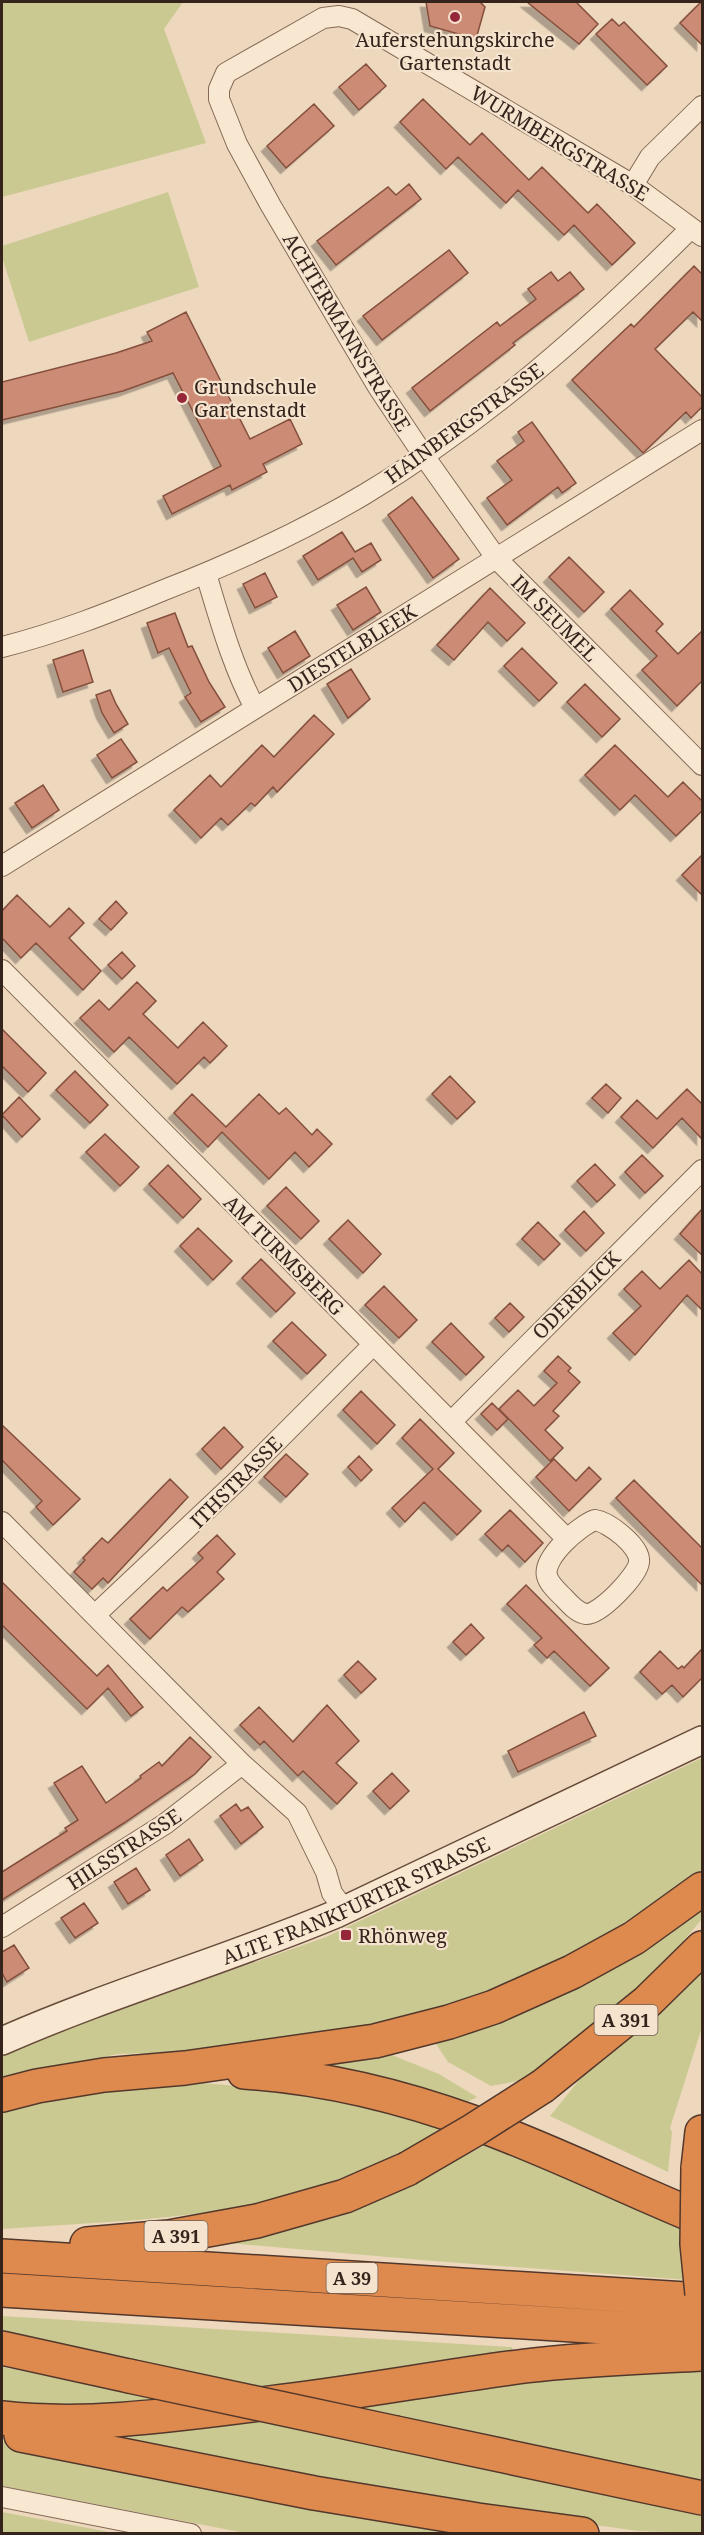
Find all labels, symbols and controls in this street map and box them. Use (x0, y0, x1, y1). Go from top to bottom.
marker: Auferstehungskirche Gartenstadt (448, 10, 462, 24)
place label: Auferstehungskirche Gartenstadt (355, 26, 555, 76)
street label: WURMBERGSTRASSE (466, 79, 654, 207)
street label: ACHTERMANNSTRASSE (277, 228, 417, 436)
street label: HAINBERGSTRASSE (379, 356, 549, 490)
place label: Grundschule Gartenstadt (194, 373, 317, 423)
marker: Grundschule Gartenstadt (175, 391, 189, 405)
street label: IM SEUMEL (506, 569, 604, 667)
street label: DIESTELBLEEK (283, 597, 422, 698)
street label: AM TURMSBERG (218, 1189, 350, 1321)
street label: ODERBLICK (526, 1244, 627, 1345)
street label: ITHSTRASSE (184, 1430, 288, 1534)
street label: HILSSTRASSE (62, 1802, 186, 1896)
street label: ALTE FRANKFURTER STRASSE (218, 1829, 494, 1970)
place label: Rhönweg (358, 1922, 447, 1949)
marker: Rhönweg (339, 1928, 353, 1942)
road number: A 391 (594, 2005, 658, 2035)
road number: A 391 (144, 2221, 207, 2251)
road number: A 39 (326, 2263, 378, 2293)

